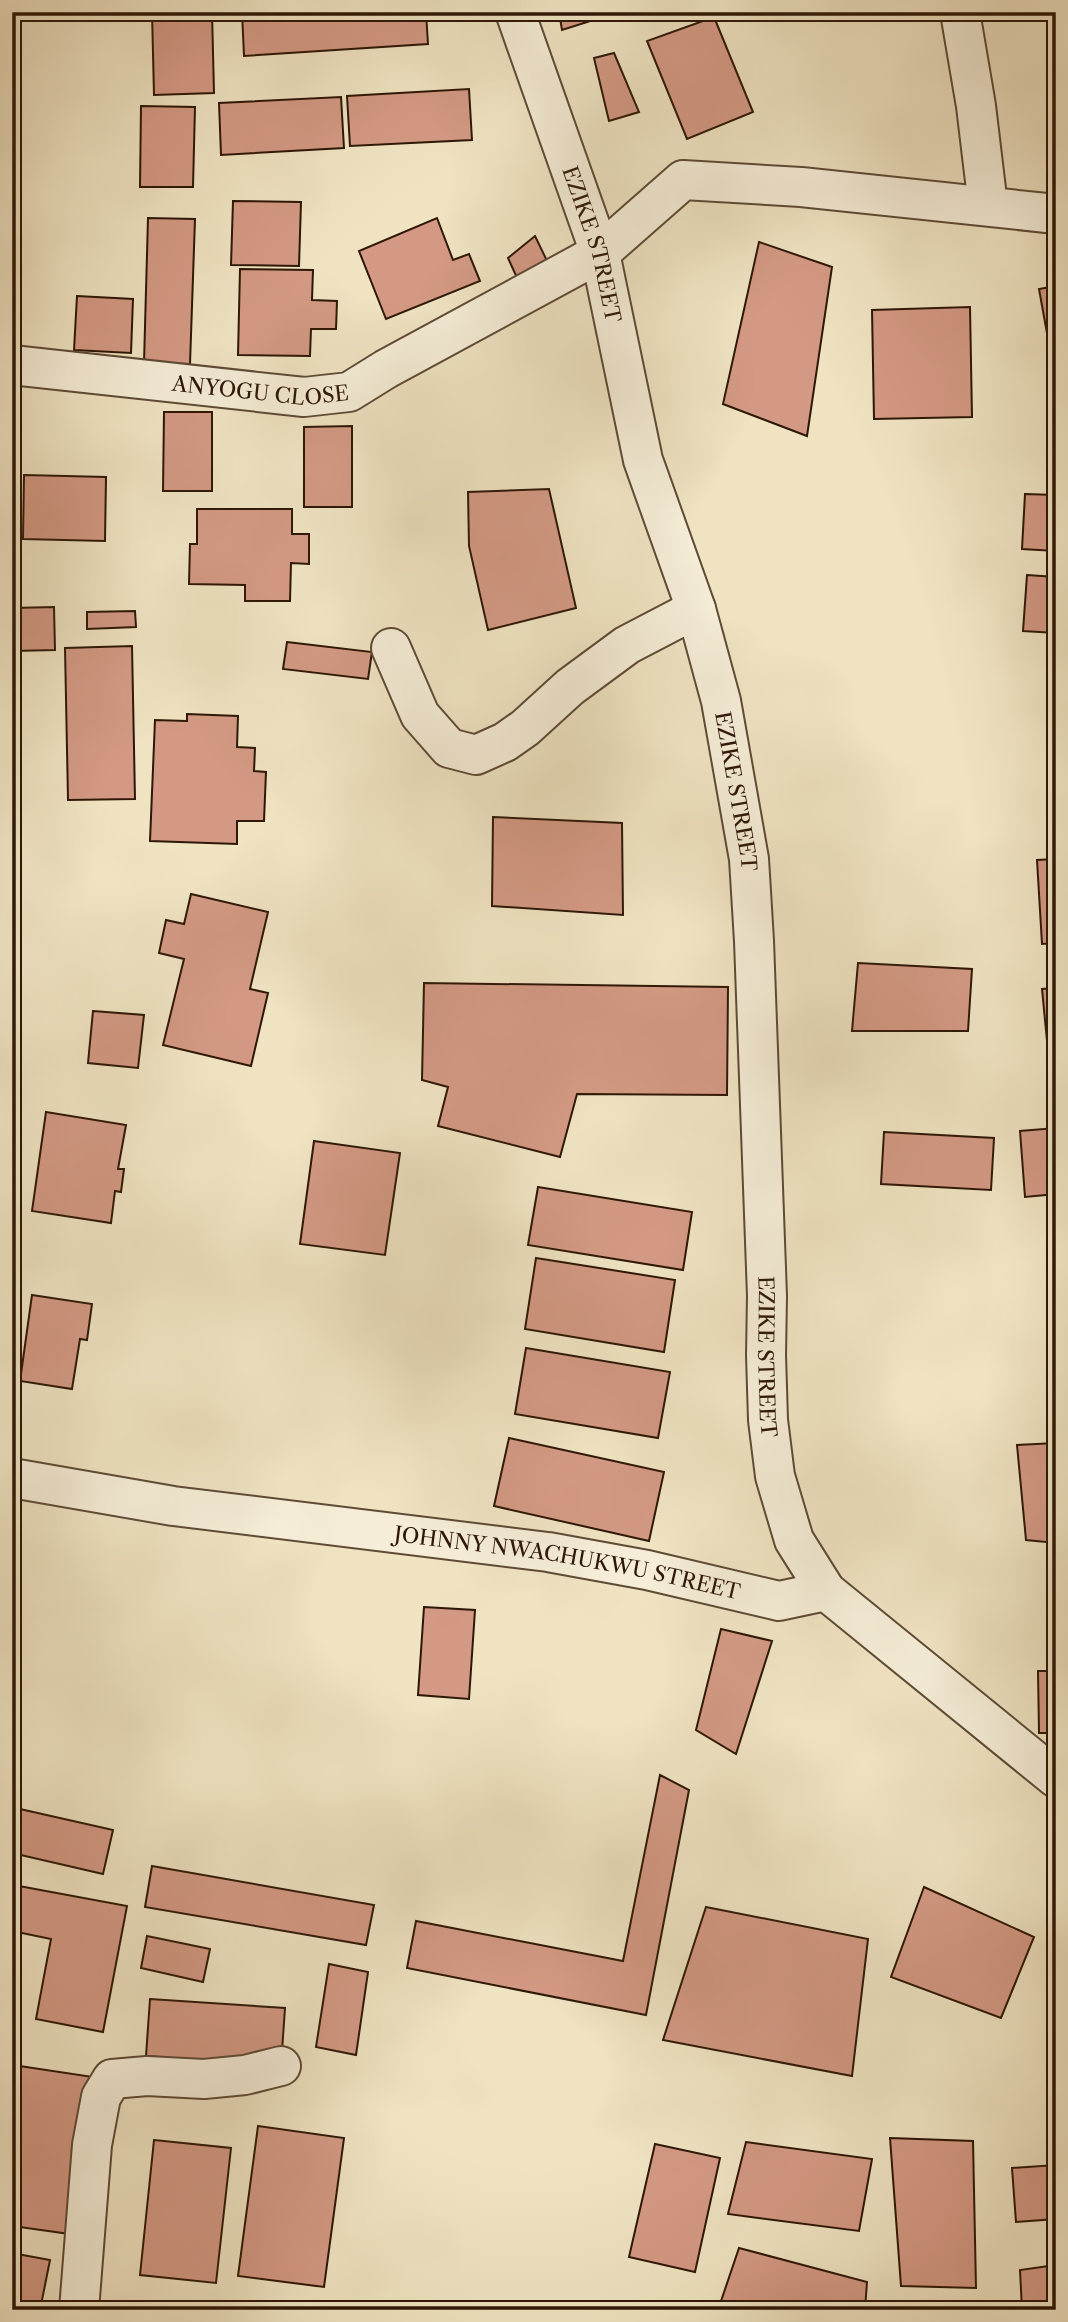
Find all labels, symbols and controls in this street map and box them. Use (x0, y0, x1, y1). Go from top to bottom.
street label: EZIKE STREET (558, 163, 627, 325)
street label: ANYOGU CLOSE (170, 370, 350, 410)
street label: EZIKE STREET (711, 709, 762, 872)
street label: EZIKE STREET (753, 1276, 783, 1439)
street label: JOHNNY NWACHUKWU STREET (390, 1520, 743, 1604)

